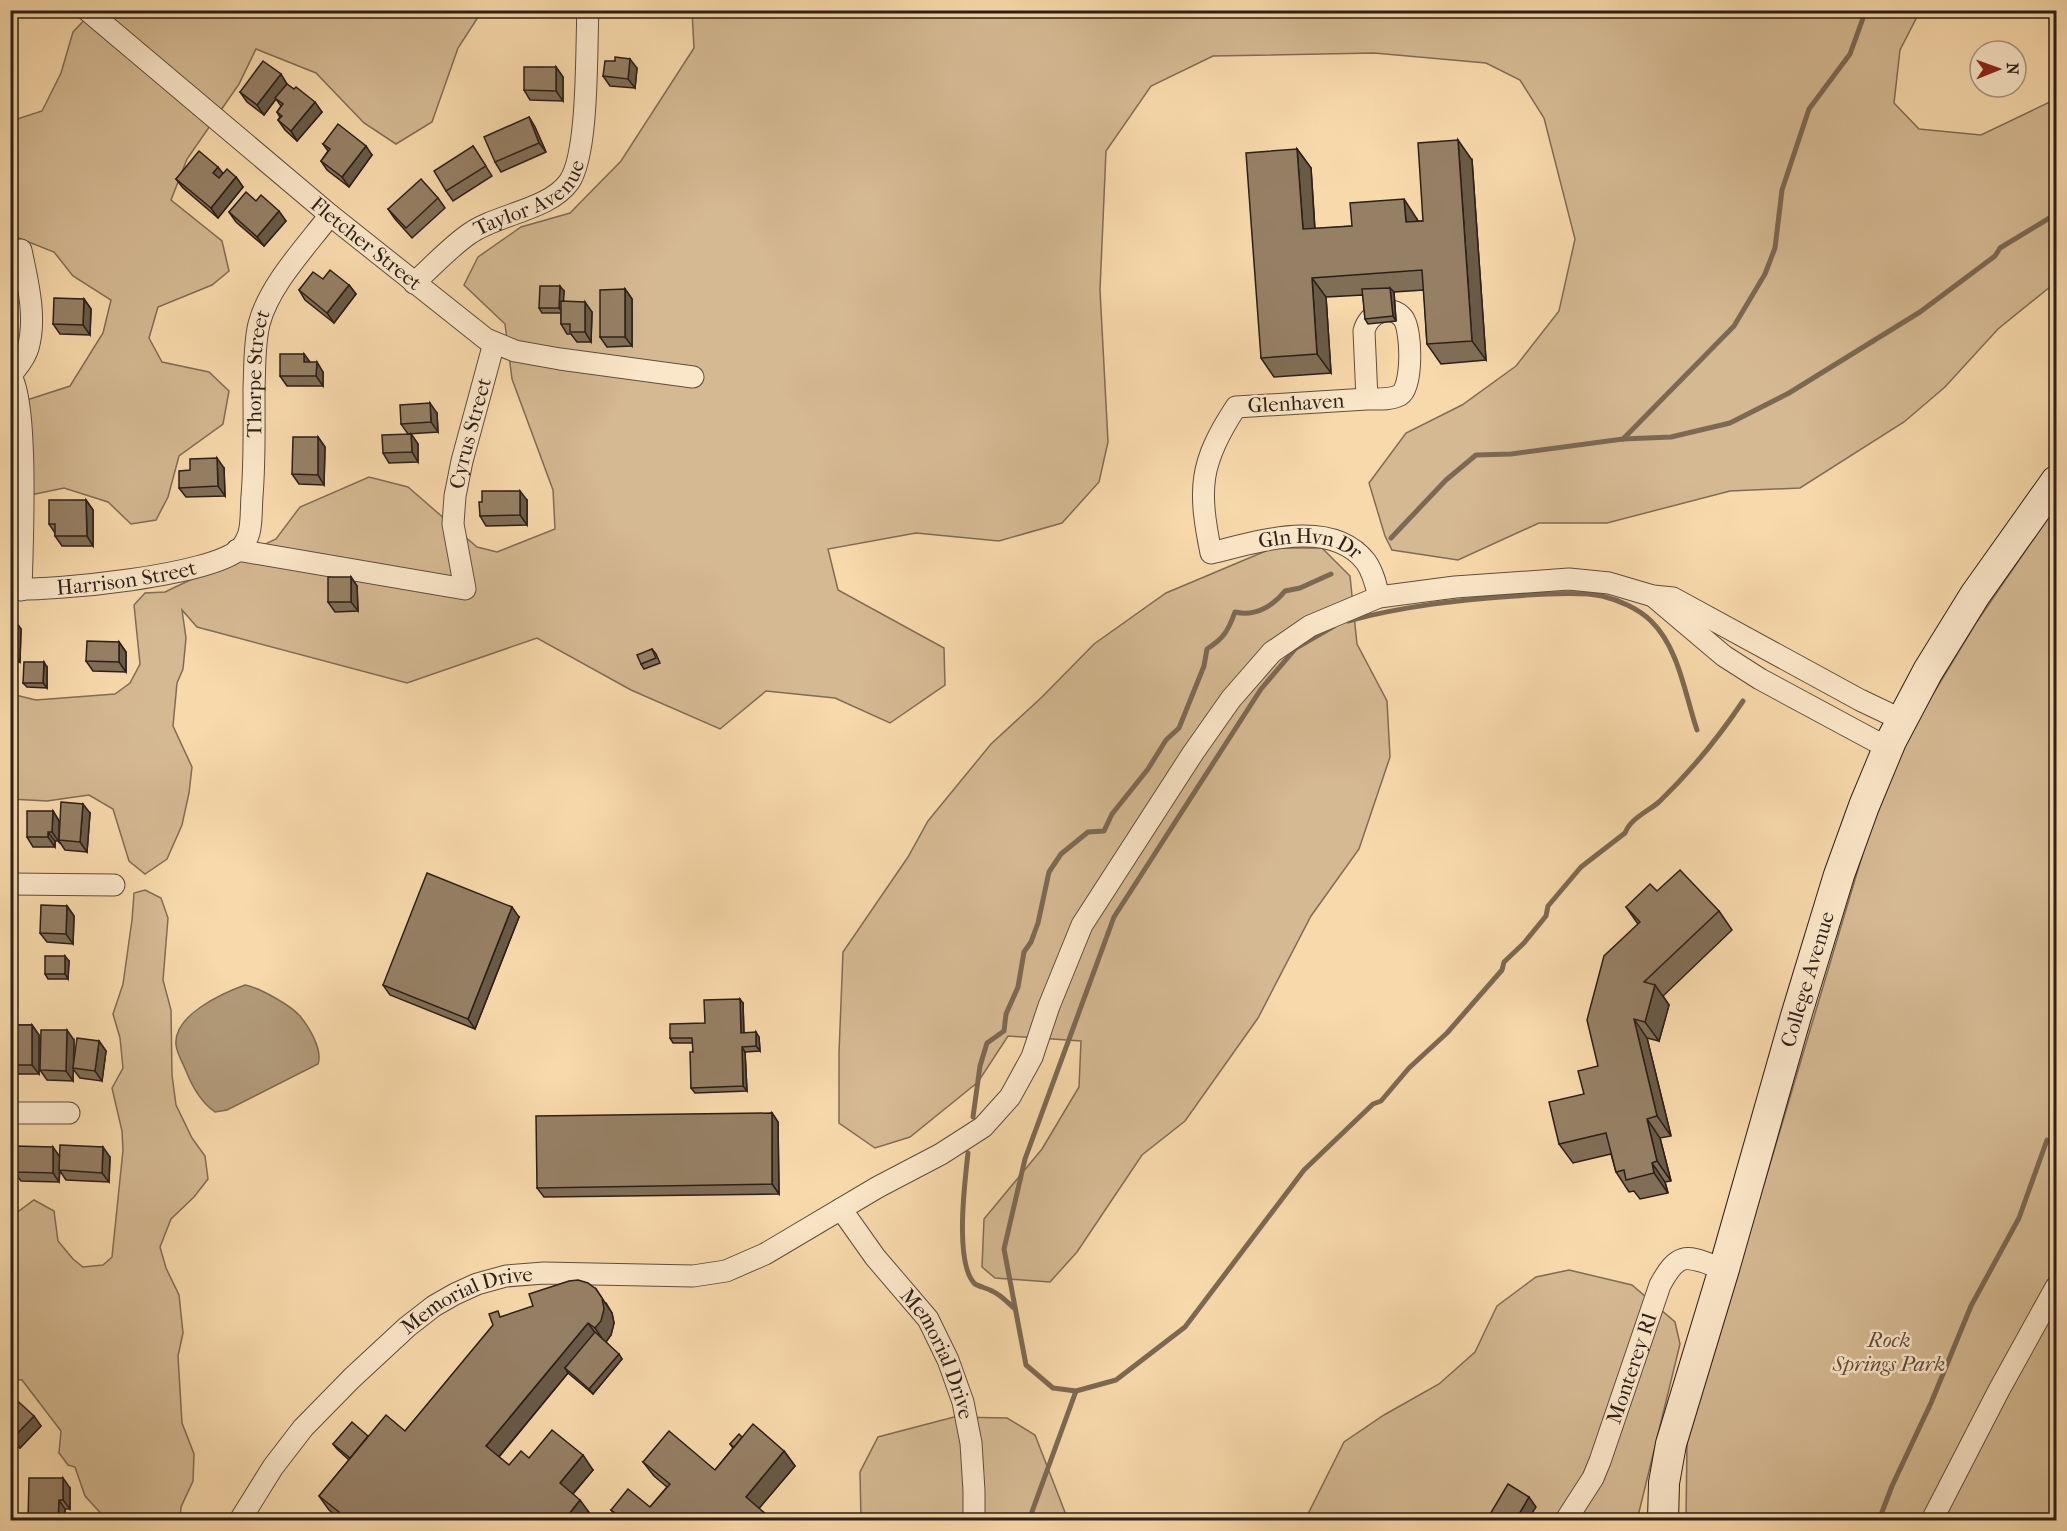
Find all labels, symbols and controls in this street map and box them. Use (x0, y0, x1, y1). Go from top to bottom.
north arrow (1968, 39, 2028, 99)
text: N (2003, 63, 2022, 76)
street label: Taylor Avenue (470, 157, 589, 241)
street label: Fletcher Street (306, 192, 427, 295)
street label: Thorpe Street (242, 306, 275, 437)
street label: Cyrus Street (445, 375, 496, 491)
street label: Glenhaven (1247, 388, 1345, 418)
street label: Gln Hvn Dr (1256, 524, 1367, 564)
street label: Harrison Street (55, 555, 199, 600)
street label: College Avenue (1776, 909, 1839, 1050)
street label: Memorial Drive (396, 1262, 533, 1339)
street label: Memorial Drive (895, 1284, 978, 1421)
street label: Monterey Rl (1602, 1310, 1661, 1427)
park label: Rock Springs Park (1832, 1328, 1945, 1376)

